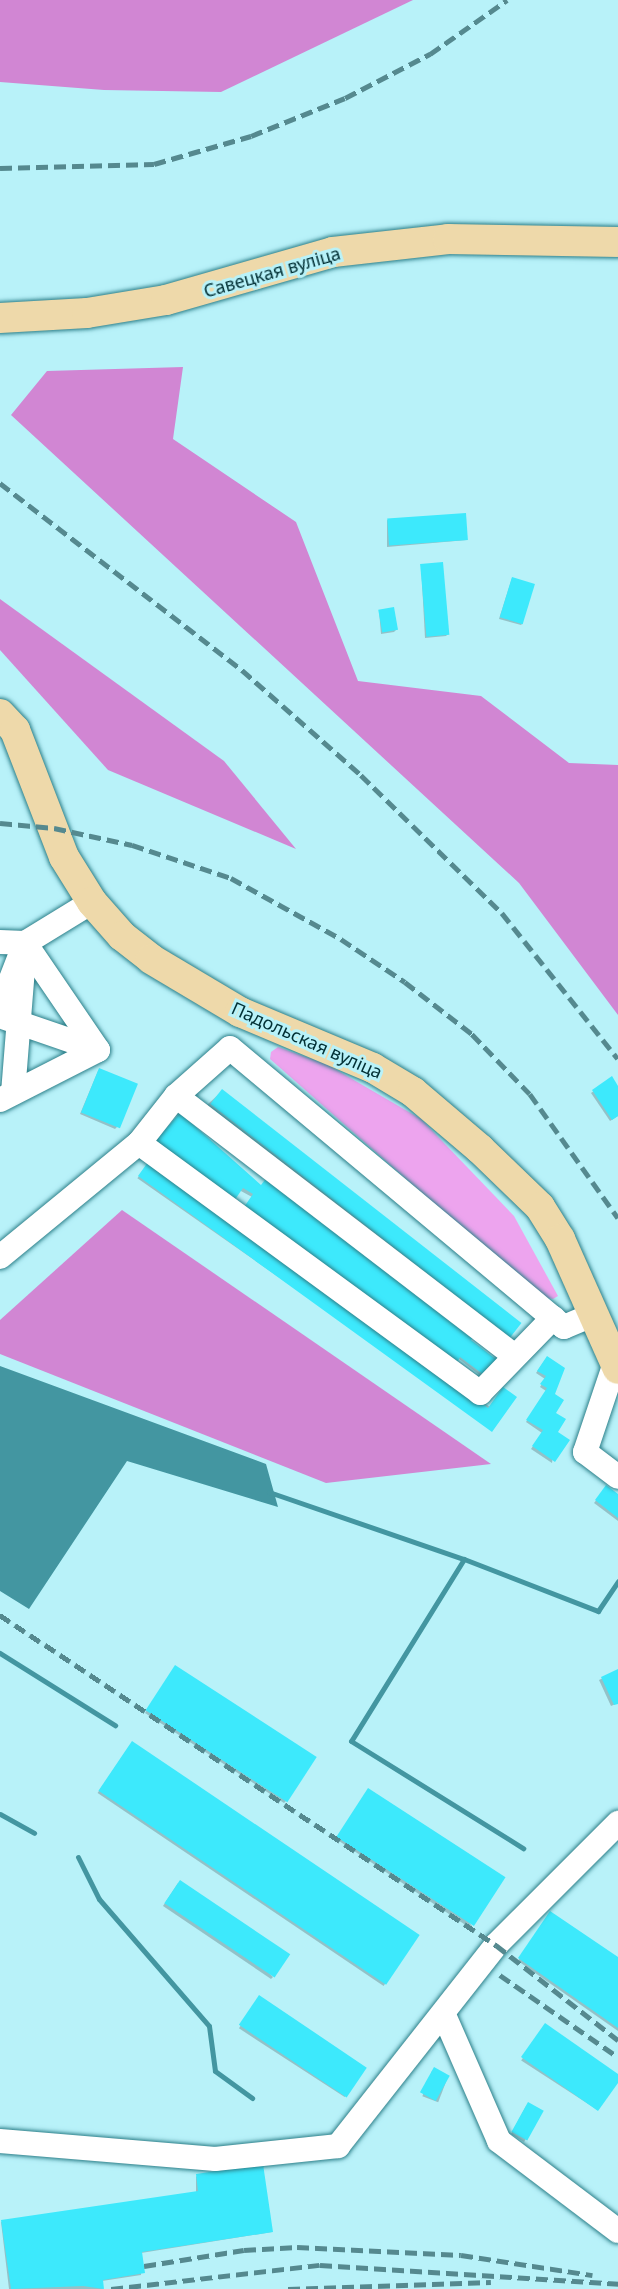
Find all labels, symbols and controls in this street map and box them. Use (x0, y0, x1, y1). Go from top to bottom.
street label: Савецкая вуліца (201, 242, 343, 302)
street label: Падольская вуліца (228, 997, 386, 1083)

